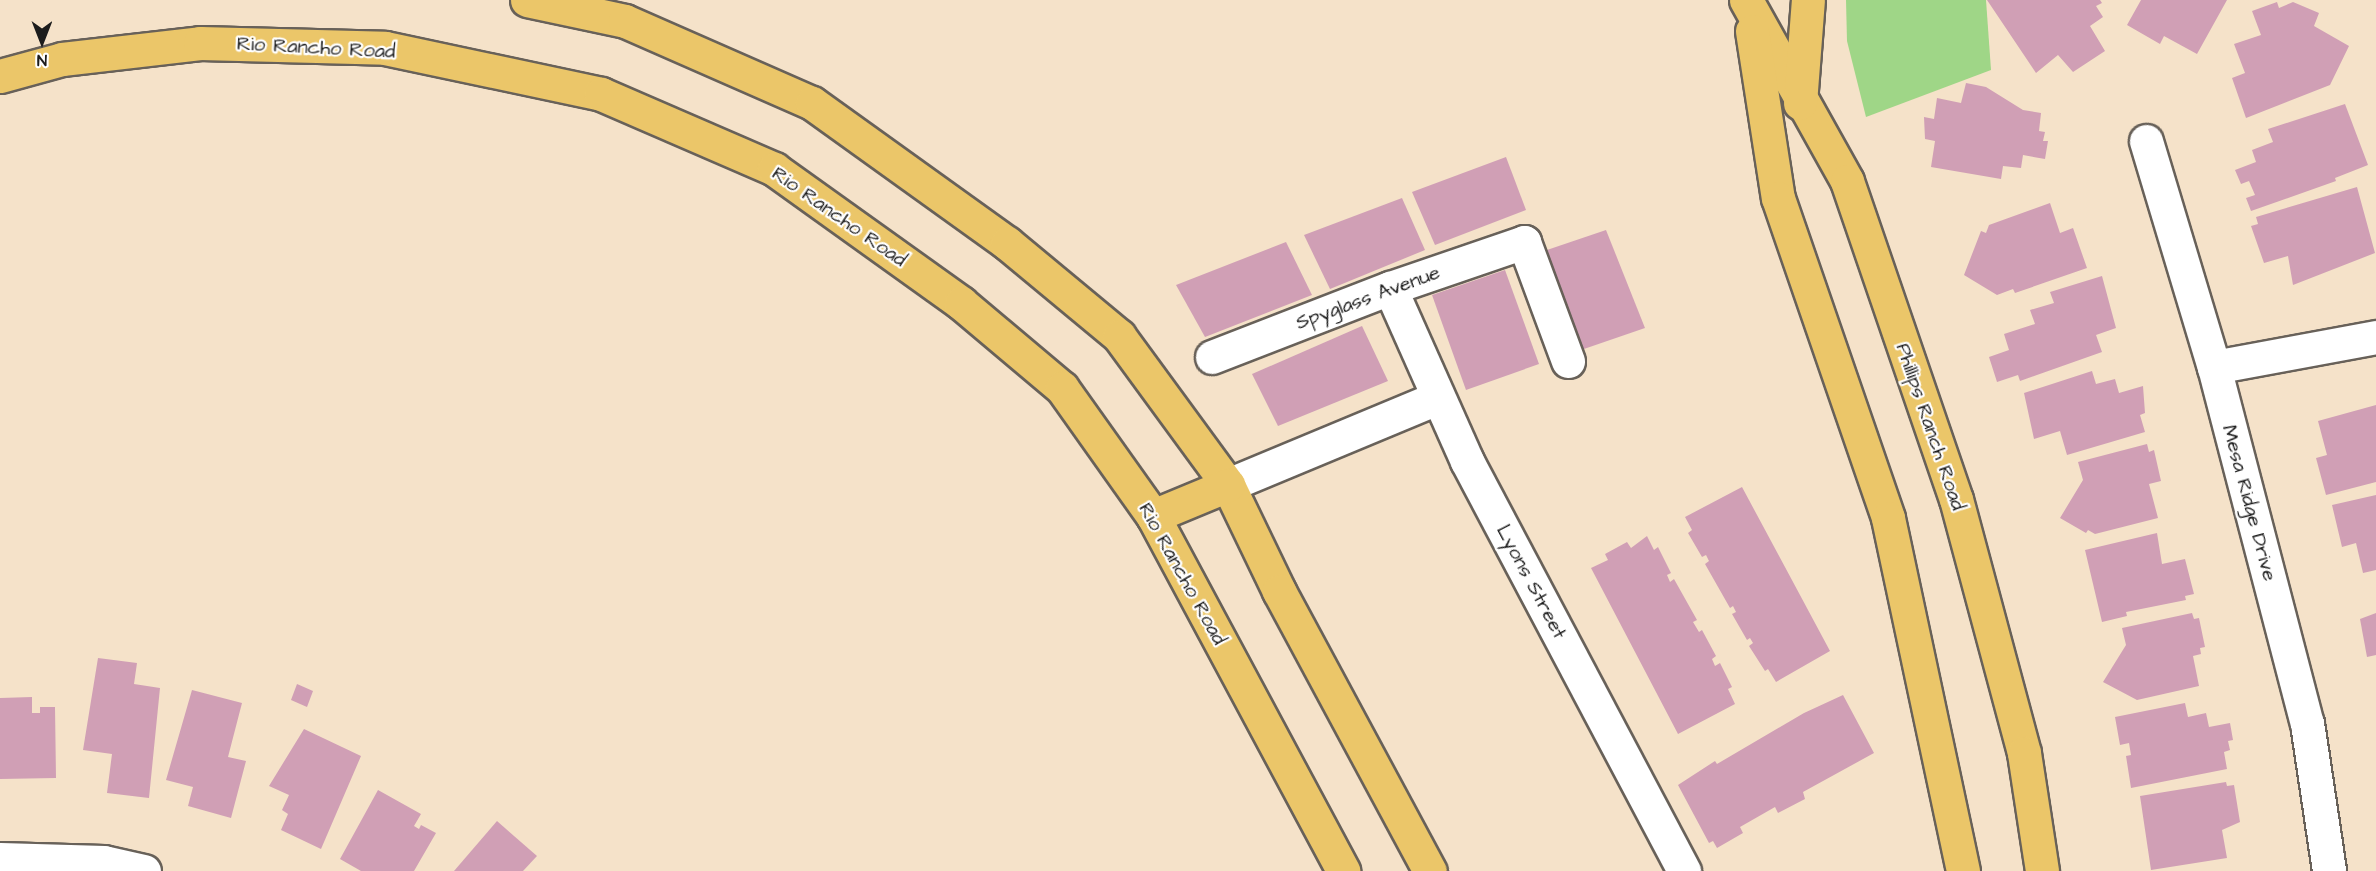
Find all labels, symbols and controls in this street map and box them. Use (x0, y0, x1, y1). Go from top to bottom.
north arrow (12, 12, 72, 72)
street label: Rio Rancho Road (236, 32, 396, 64)
text: N (37, 49, 47, 71)
street label: Rio Rancho Road (767, 162, 911, 272)
street label: Spyglass Avenue (1293, 261, 1443, 335)
street label: Phillips Ranch Road (1890, 340, 1970, 514)
street label: Mesa Ridge Drive (2217, 422, 2281, 584)
street label: Rio Rancho Road (1133, 499, 1231, 649)
street label: Lyons Street (1491, 521, 1571, 643)

